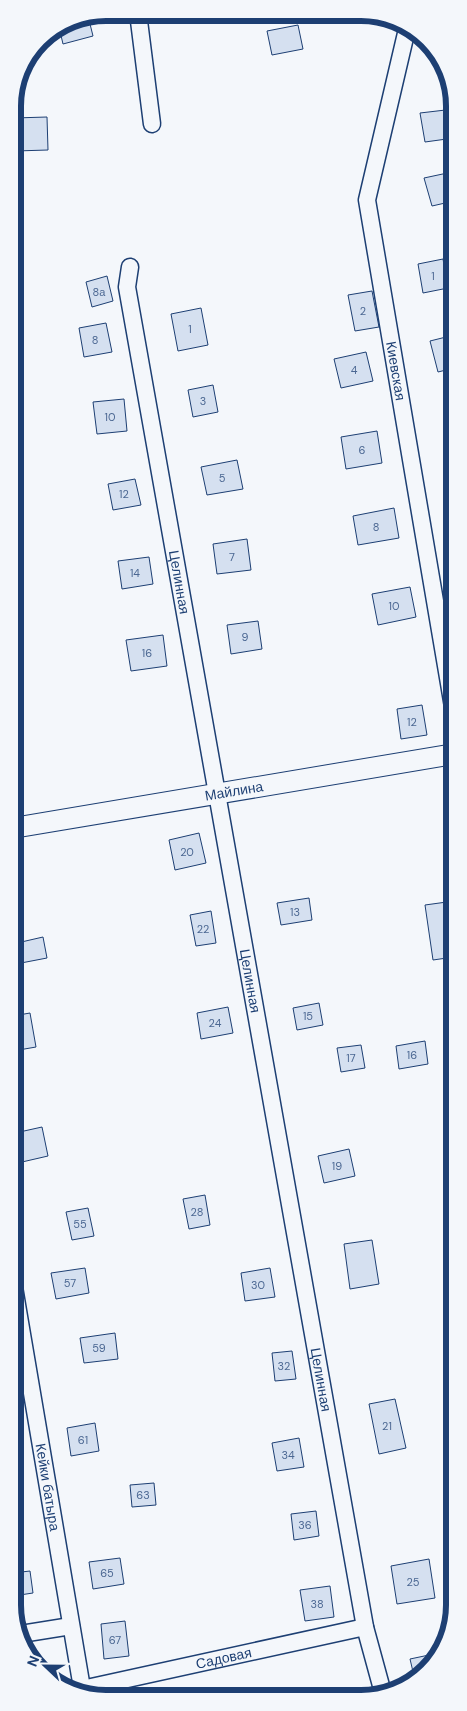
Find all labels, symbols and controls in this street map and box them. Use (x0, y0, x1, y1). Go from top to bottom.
house number: 1 (431, 269, 435, 283)
house number: 8а (93, 285, 106, 299)
house number: 2 (360, 304, 366, 318)
house number: 1 (188, 322, 192, 336)
house number: 8 (92, 333, 98, 347)
street label: Киевская (382, 340, 410, 402)
house number: 4 (351, 363, 358, 377)
house number: 3 (200, 394, 206, 408)
house number: 10 (105, 410, 115, 424)
house number: 6 (359, 443, 366, 457)
house number: 5 (219, 471, 226, 485)
house number: 12 (119, 487, 129, 501)
house number: 8 (373, 520, 379, 534)
street label: Целинная (165, 549, 194, 616)
house number: 7 (229, 550, 235, 564)
house number: 14 (130, 566, 140, 580)
house number: 10 (389, 599, 399, 613)
house number: 9 (242, 630, 249, 644)
house number: 16 (142, 646, 152, 660)
house number: 12 (407, 715, 417, 729)
street label: Майлина (203, 777, 265, 805)
house number: 20 (180, 845, 194, 859)
house number: 13 (290, 905, 300, 919)
house number: 22 (197, 922, 209, 936)
street label: Целинная (236, 948, 265, 1014)
house number: 15 (303, 1009, 313, 1023)
house number: 24 (209, 1016, 222, 1030)
house number: 16 (407, 1048, 417, 1062)
house number: 17 (346, 1051, 356, 1065)
house number: 19 (332, 1159, 342, 1173)
house number: 28 (191, 1205, 203, 1219)
house number: 55 (73, 1217, 87, 1231)
house number: 57 (64, 1276, 76, 1290)
house number: 30 (251, 1278, 265, 1292)
house number: 59 (92, 1341, 106, 1355)
street label: Целинная (307, 1346, 336, 1413)
house number: 32 (278, 1359, 290, 1373)
house number: 21 (382, 1419, 392, 1433)
house number: 61 (78, 1433, 88, 1447)
street label: Кейки батыра (32, 1442, 64, 1533)
house number: 34 (281, 1448, 295, 1462)
house number: 63 (136, 1488, 150, 1502)
house number: 36 (298, 1518, 312, 1532)
house number: 65 (100, 1566, 114, 1580)
house number: 25 (406, 1575, 420, 1589)
house number: 38 (310, 1597, 324, 1611)
house number: 67 (109, 1633, 121, 1647)
north arrow (20, 1641, 70, 1691)
street label: Садовая (194, 1643, 253, 1673)
text: N (23, 1653, 43, 1669)

